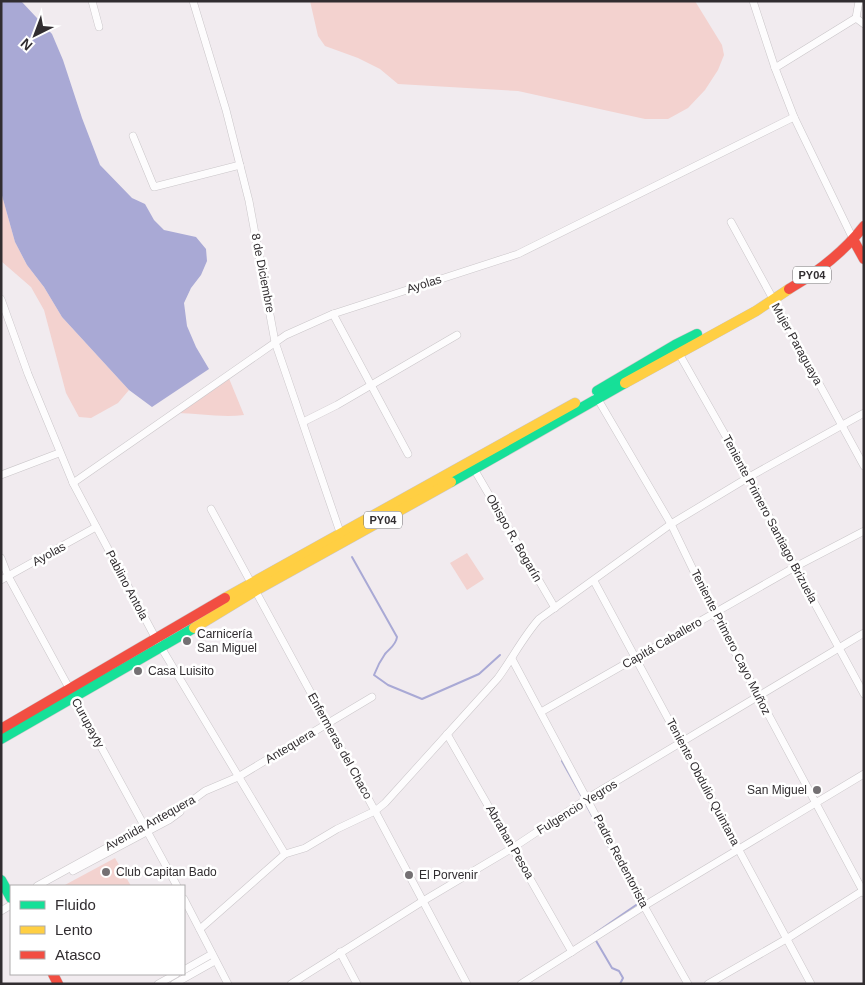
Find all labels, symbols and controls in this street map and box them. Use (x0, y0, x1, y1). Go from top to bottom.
north arrow (10, 10, 60, 60)
text: N (17, 35, 35, 54)
street label: 8 de Diciembre (248, 232, 278, 314)
road number: PY04 (793, 266, 831, 284)
street label: Ayolas (405, 272, 443, 296)
street label: Mujer Paraguaya (769, 301, 825, 388)
street label: Teniente Primero Santiago Brizuela (720, 433, 820, 606)
street label: Obispo R. Bogarín (483, 492, 545, 584)
road number: PY04 (364, 512, 402, 528)
street label: Ayolas (30, 539, 68, 569)
street label: Pablino Antola (103, 548, 151, 622)
street label: Teniente Primero Cayo Muñoz (688, 567, 774, 717)
street label: Capitá Caballero (620, 614, 704, 671)
place label: Carnicería San Miguel (197, 627, 257, 655)
marker: Carnicería San Miguel (181, 635, 193, 647)
place label: Casa Luisito (148, 664, 214, 678)
marker: Casa Luisito (132, 665, 144, 677)
street label: Enfermeras del Chaco (305, 690, 375, 802)
street label: Curupayty (69, 696, 107, 750)
street label: Teniente Obdulio Quintana (663, 716, 743, 848)
street label: Antequera (263, 726, 318, 766)
street label: Fulgencio Yegros (534, 777, 620, 837)
place label: San Miguel (747, 783, 807, 797)
marker: San Miguel (811, 784, 823, 796)
street label: Avenida Antequera (102, 792, 198, 854)
street label: Abrahan Pesoa (483, 803, 537, 882)
street label: Padre Redentorista (591, 812, 652, 910)
place label: Club Capitan Bado (116, 865, 217, 879)
marker: Club Capitan Bado (100, 866, 112, 878)
place label: El Porvenir (419, 868, 478, 882)
marker: El Porvenir (403, 869, 415, 881)
legend (10, 885, 185, 975)
text: Fluido (55, 896, 96, 913)
text: Lento (55, 921, 93, 938)
text: Atasco (55, 946, 101, 963)

